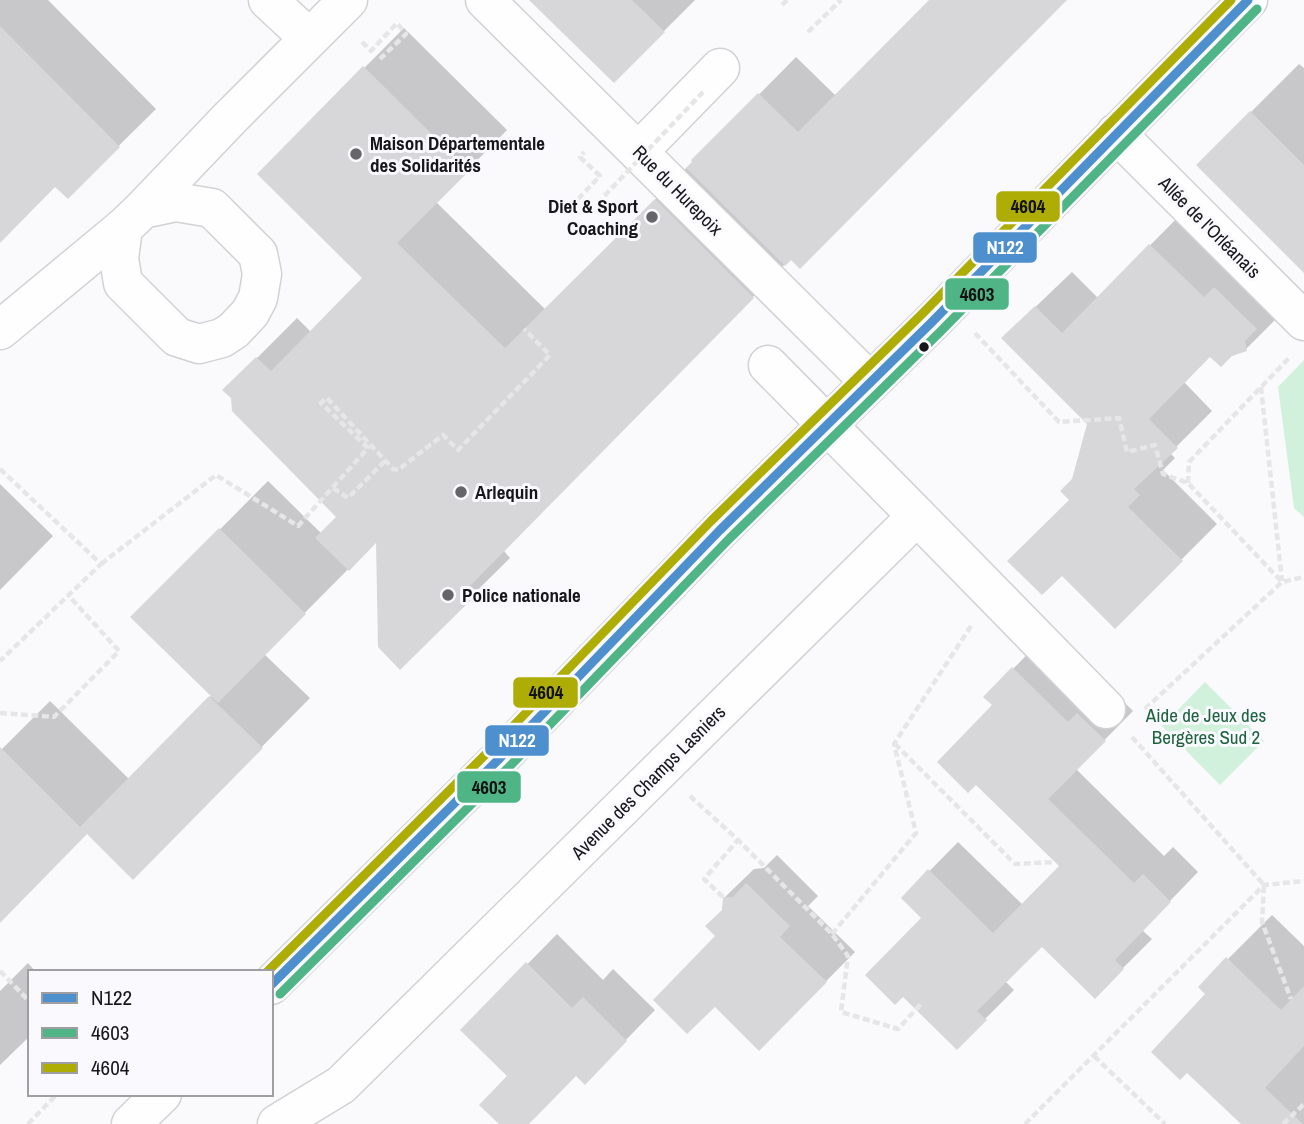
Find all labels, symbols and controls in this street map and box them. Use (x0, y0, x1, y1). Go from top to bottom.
place label: Maison Départementale des Solidarités (370, 130, 545, 178)
street label: Rue du Hurepoix (627, 139, 729, 241)
marker: Maison Départementale des Solidarités (348, 146, 364, 162)
street label: Allée de l'Orléanais (1153, 170, 1267, 284)
line badge: 4604 (995, 190, 1061, 223)
place label: Diet & Sport Coaching (548, 193, 638, 241)
text: 4604 (1011, 193, 1046, 219)
marker: Diet & Sport Coaching (644, 209, 660, 225)
line badge: N122 (972, 231, 1038, 264)
text: N122 (986, 234, 1024, 260)
line badge: 4603 (944, 277, 1010, 311)
text: 4603 (960, 281, 995, 307)
unlabelled marker (917, 340, 931, 354)
place label: Arlequin (475, 479, 538, 505)
marker: Arlequin (453, 484, 469, 500)
place label: Police nationale (462, 582, 581, 608)
marker: Police nationale (440, 587, 456, 603)
line badge: 4604 (512, 676, 579, 709)
text: 4604 (529, 679, 564, 705)
street label: Avenue des Champs Lasniers (564, 699, 731, 866)
park label: Aide de Jeux des Bergères Sud 2 (1145, 702, 1266, 750)
line badge: N122 (484, 724, 550, 757)
text: N122 (498, 727, 536, 753)
line badge: 4603 (456, 770, 522, 804)
text: 4603 (472, 774, 507, 800)
legend (28, 970, 273, 1096)
text: N122 (91, 983, 132, 1012)
text: 4603 (91, 1018, 129, 1047)
text: 4604 (91, 1053, 130, 1082)

